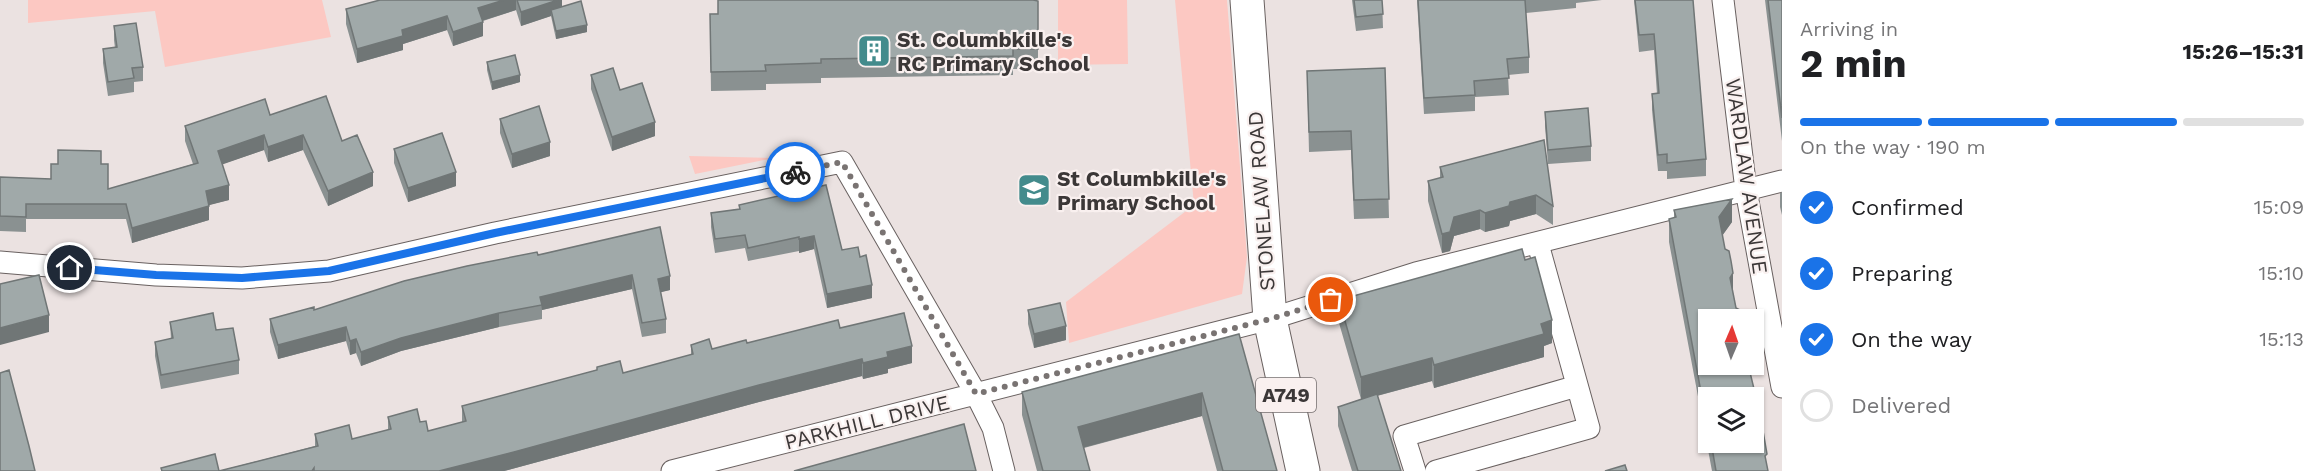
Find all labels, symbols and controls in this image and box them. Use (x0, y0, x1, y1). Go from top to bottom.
text: Arriving in (1800, 17, 1898, 41)
place label: St. Columbkille's RC Primary School (897, 27, 1090, 76)
building icon: St. Columbkille's RC Primary School (856, 33, 892, 69)
text: 15:26–15:31 (2183, 39, 2304, 64)
text: 2 min (1800, 41, 1907, 86)
street label: WARDLAW AVENUE (1721, 77, 1773, 275)
street label: STONELAW ROAD (1242, 110, 1280, 292)
text: On the way · 190 m (1800, 135, 1986, 159)
courier (765, 142, 825, 202)
icon: bike (779, 156, 812, 189)
place label: St Columbkille's Primary School (1057, 166, 1226, 215)
school or university icon: St Columbkille's Primary School (1016, 172, 1052, 208)
icon: check (1800, 191, 1833, 224)
text: Confirmed (1851, 195, 1964, 220)
text: 15:09 (2254, 195, 2304, 219)
pin (44, 242, 95, 293)
icon: home (53, 251, 86, 284)
icon: check (1800, 257, 1833, 290)
text: Preparing (1851, 261, 1952, 286)
text: 15:10 (2258, 261, 2304, 285)
pin (1305, 274, 1356, 325)
icon: bag (1314, 283, 1347, 316)
north arrow (1698, 309, 1764, 375)
map controls (1698, 309, 1764, 453)
icon: check (1800, 323, 1833, 356)
text: On the way (1851, 327, 1972, 352)
text: 15:13 (2259, 327, 2304, 351)
road number: A749 (1256, 378, 1316, 412)
button: layers (1698, 387, 1764, 453)
street label: PARKHILL DRIVE (782, 389, 952, 455)
text: Delivered (1851, 393, 1951, 418)

